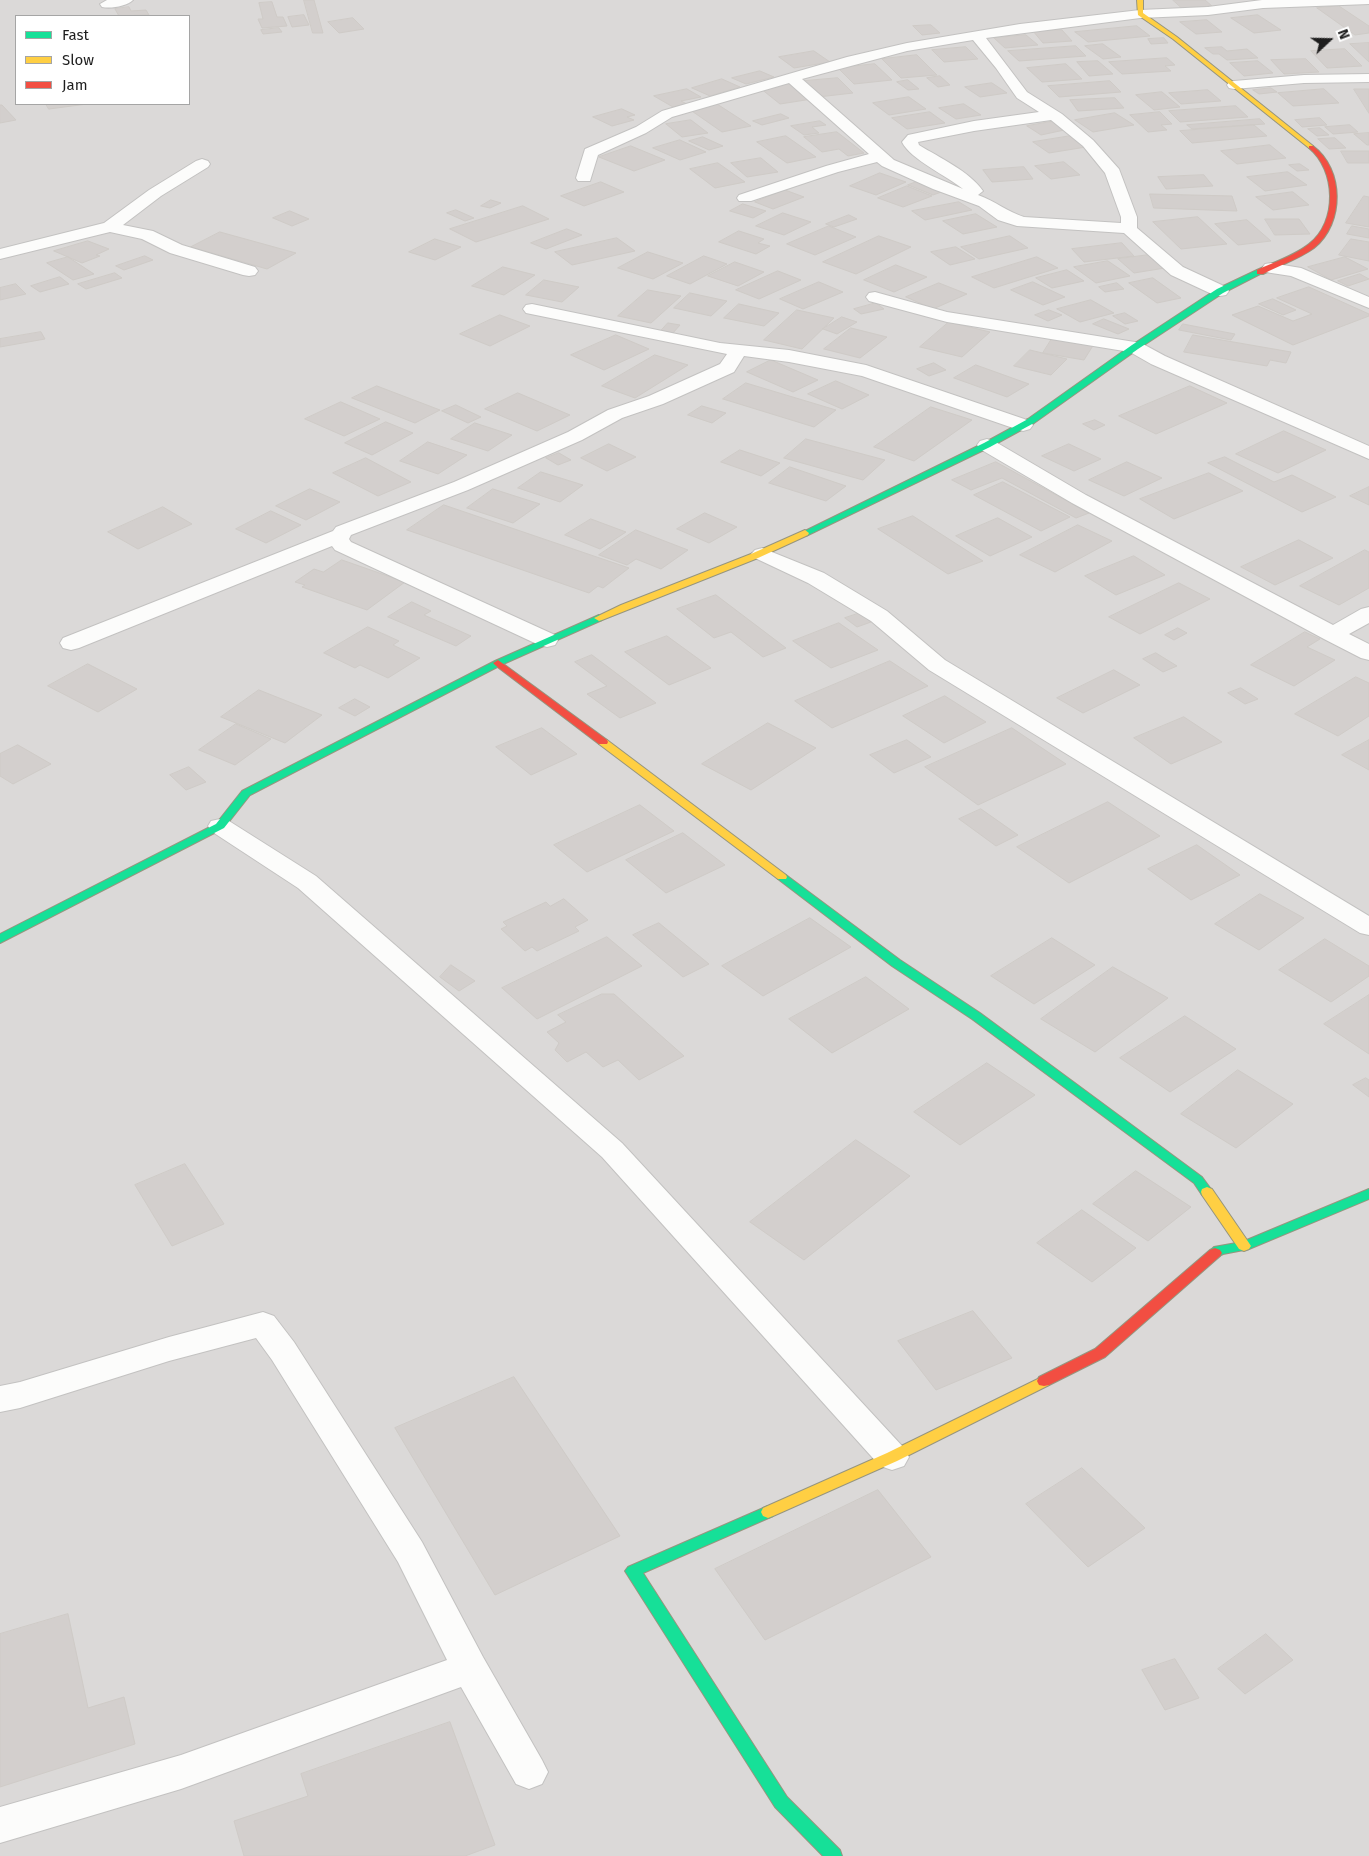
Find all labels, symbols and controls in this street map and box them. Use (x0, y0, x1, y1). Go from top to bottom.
legend (15, 15, 190, 105)
north arrow (1304, 15, 1354, 65)
text: Fast (62, 26, 89, 44)
text: N (1334, 27, 1353, 42)
text: Slow (62, 51, 94, 69)
text: Jam (62, 76, 88, 94)

